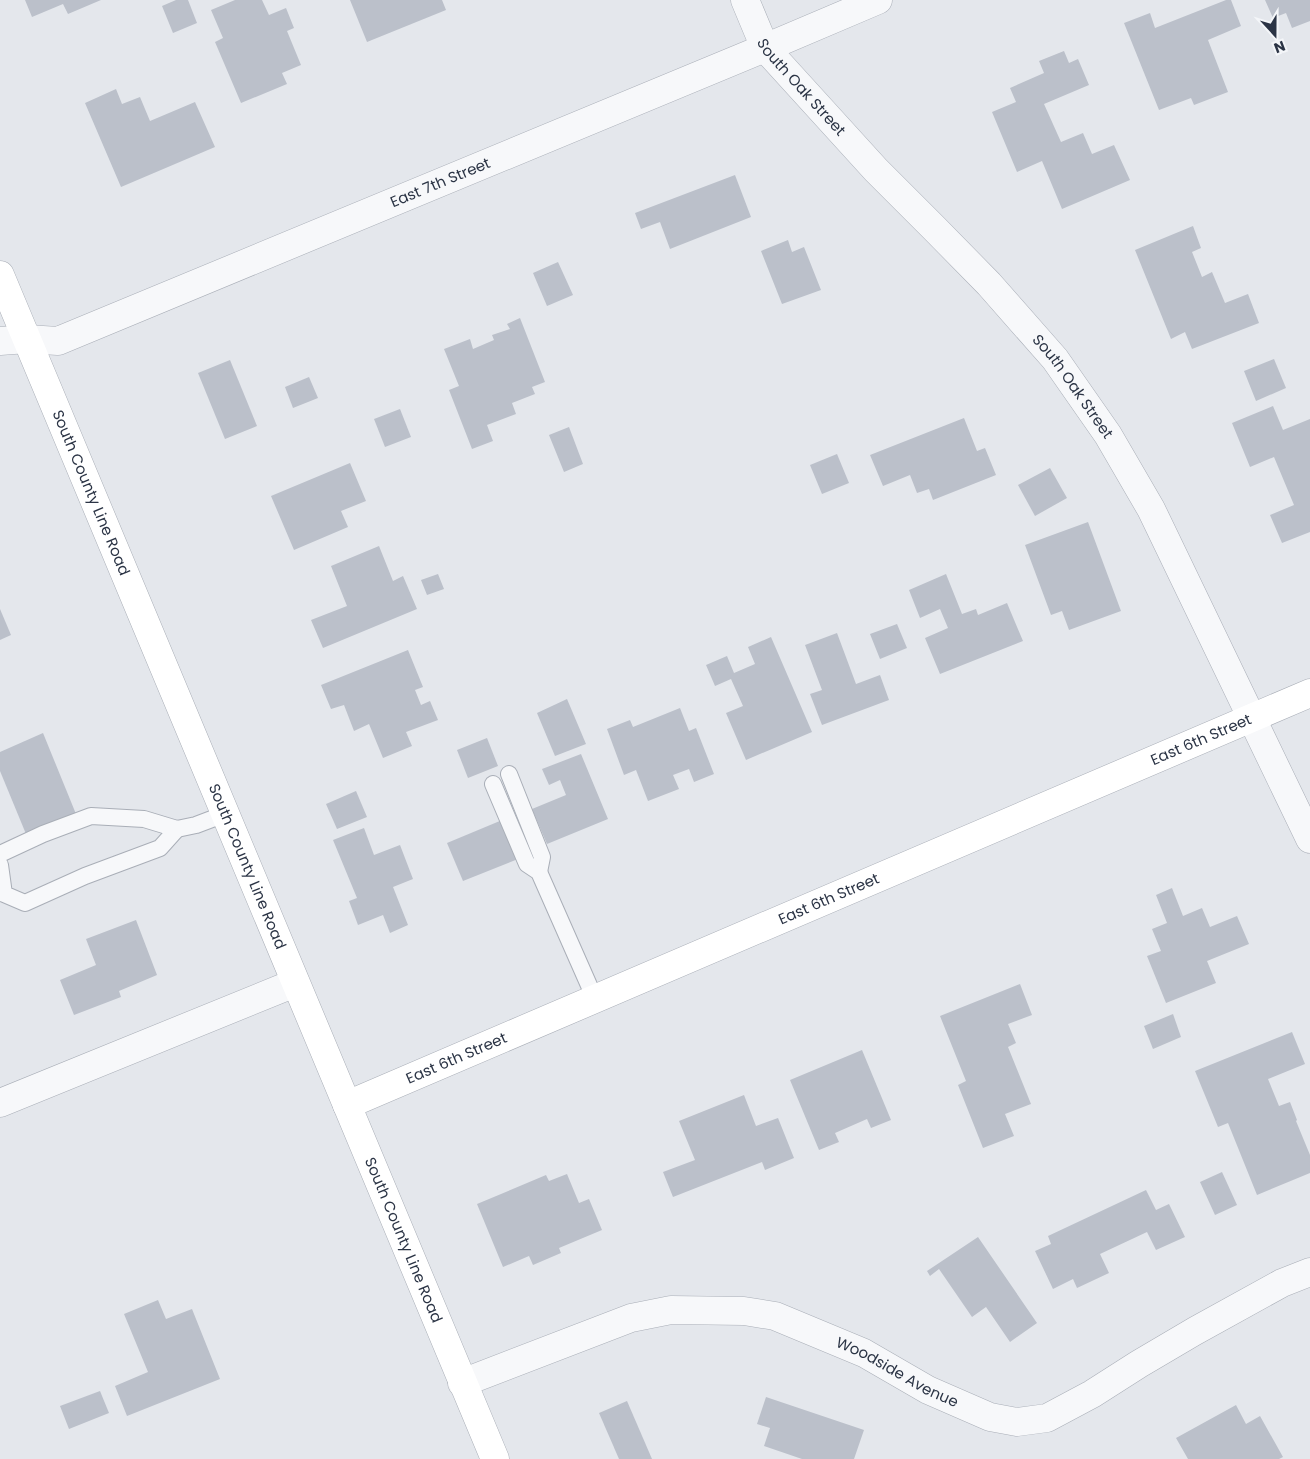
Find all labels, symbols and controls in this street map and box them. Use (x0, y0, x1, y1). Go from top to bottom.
north arrow (1250, 10, 1300, 60)
street label: South Oak Street (752, 35, 851, 140)
text: N (1271, 36, 1288, 58)
street label: East 7th Street (387, 152, 493, 212)
street label: South Oak Street (1028, 329, 1118, 443)
street label: South County Line Road (48, 407, 135, 579)
street label: East 6th Street (1147, 708, 1255, 770)
street label: South County Line Road (204, 780, 292, 952)
street label: East 6th Street (775, 868, 882, 929)
street label: East 6th Street (403, 1027, 510, 1089)
street label: South County Line Road (360, 1154, 448, 1326)
street label: Woodside Avenue (833, 1332, 962, 1412)

